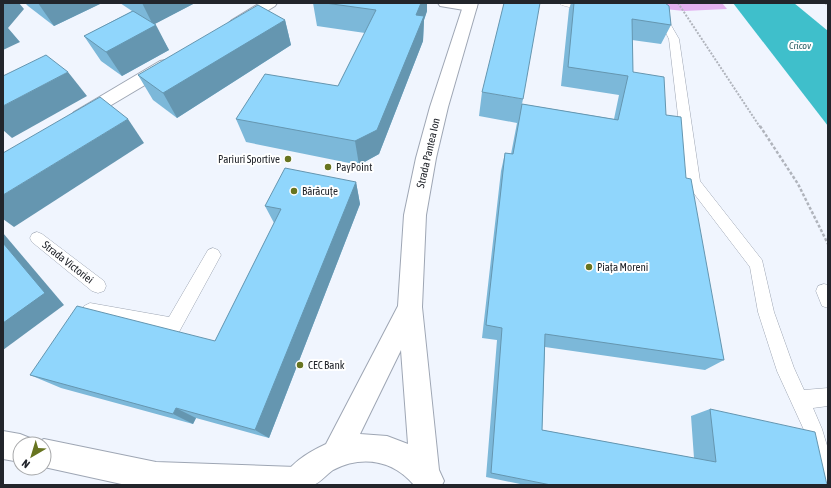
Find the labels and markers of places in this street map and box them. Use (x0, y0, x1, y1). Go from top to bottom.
place label: Pariuri Sportive (218, 153, 280, 165)
marker: Pariuri Sportive (283, 154, 293, 164)
place label: PayPoint (336, 161, 372, 173)
marker: PayPoint (323, 162, 333, 172)
place label: Bărăcuțe (302, 185, 338, 197)
marker: Bărăcuțe (289, 186, 299, 196)
place label: Piața Moreni (597, 261, 648, 273)
marker: Piața Moreni (584, 262, 594, 272)
place label: CEC Bank (308, 359, 345, 371)
marker: CEC Bank (295, 360, 305, 370)

